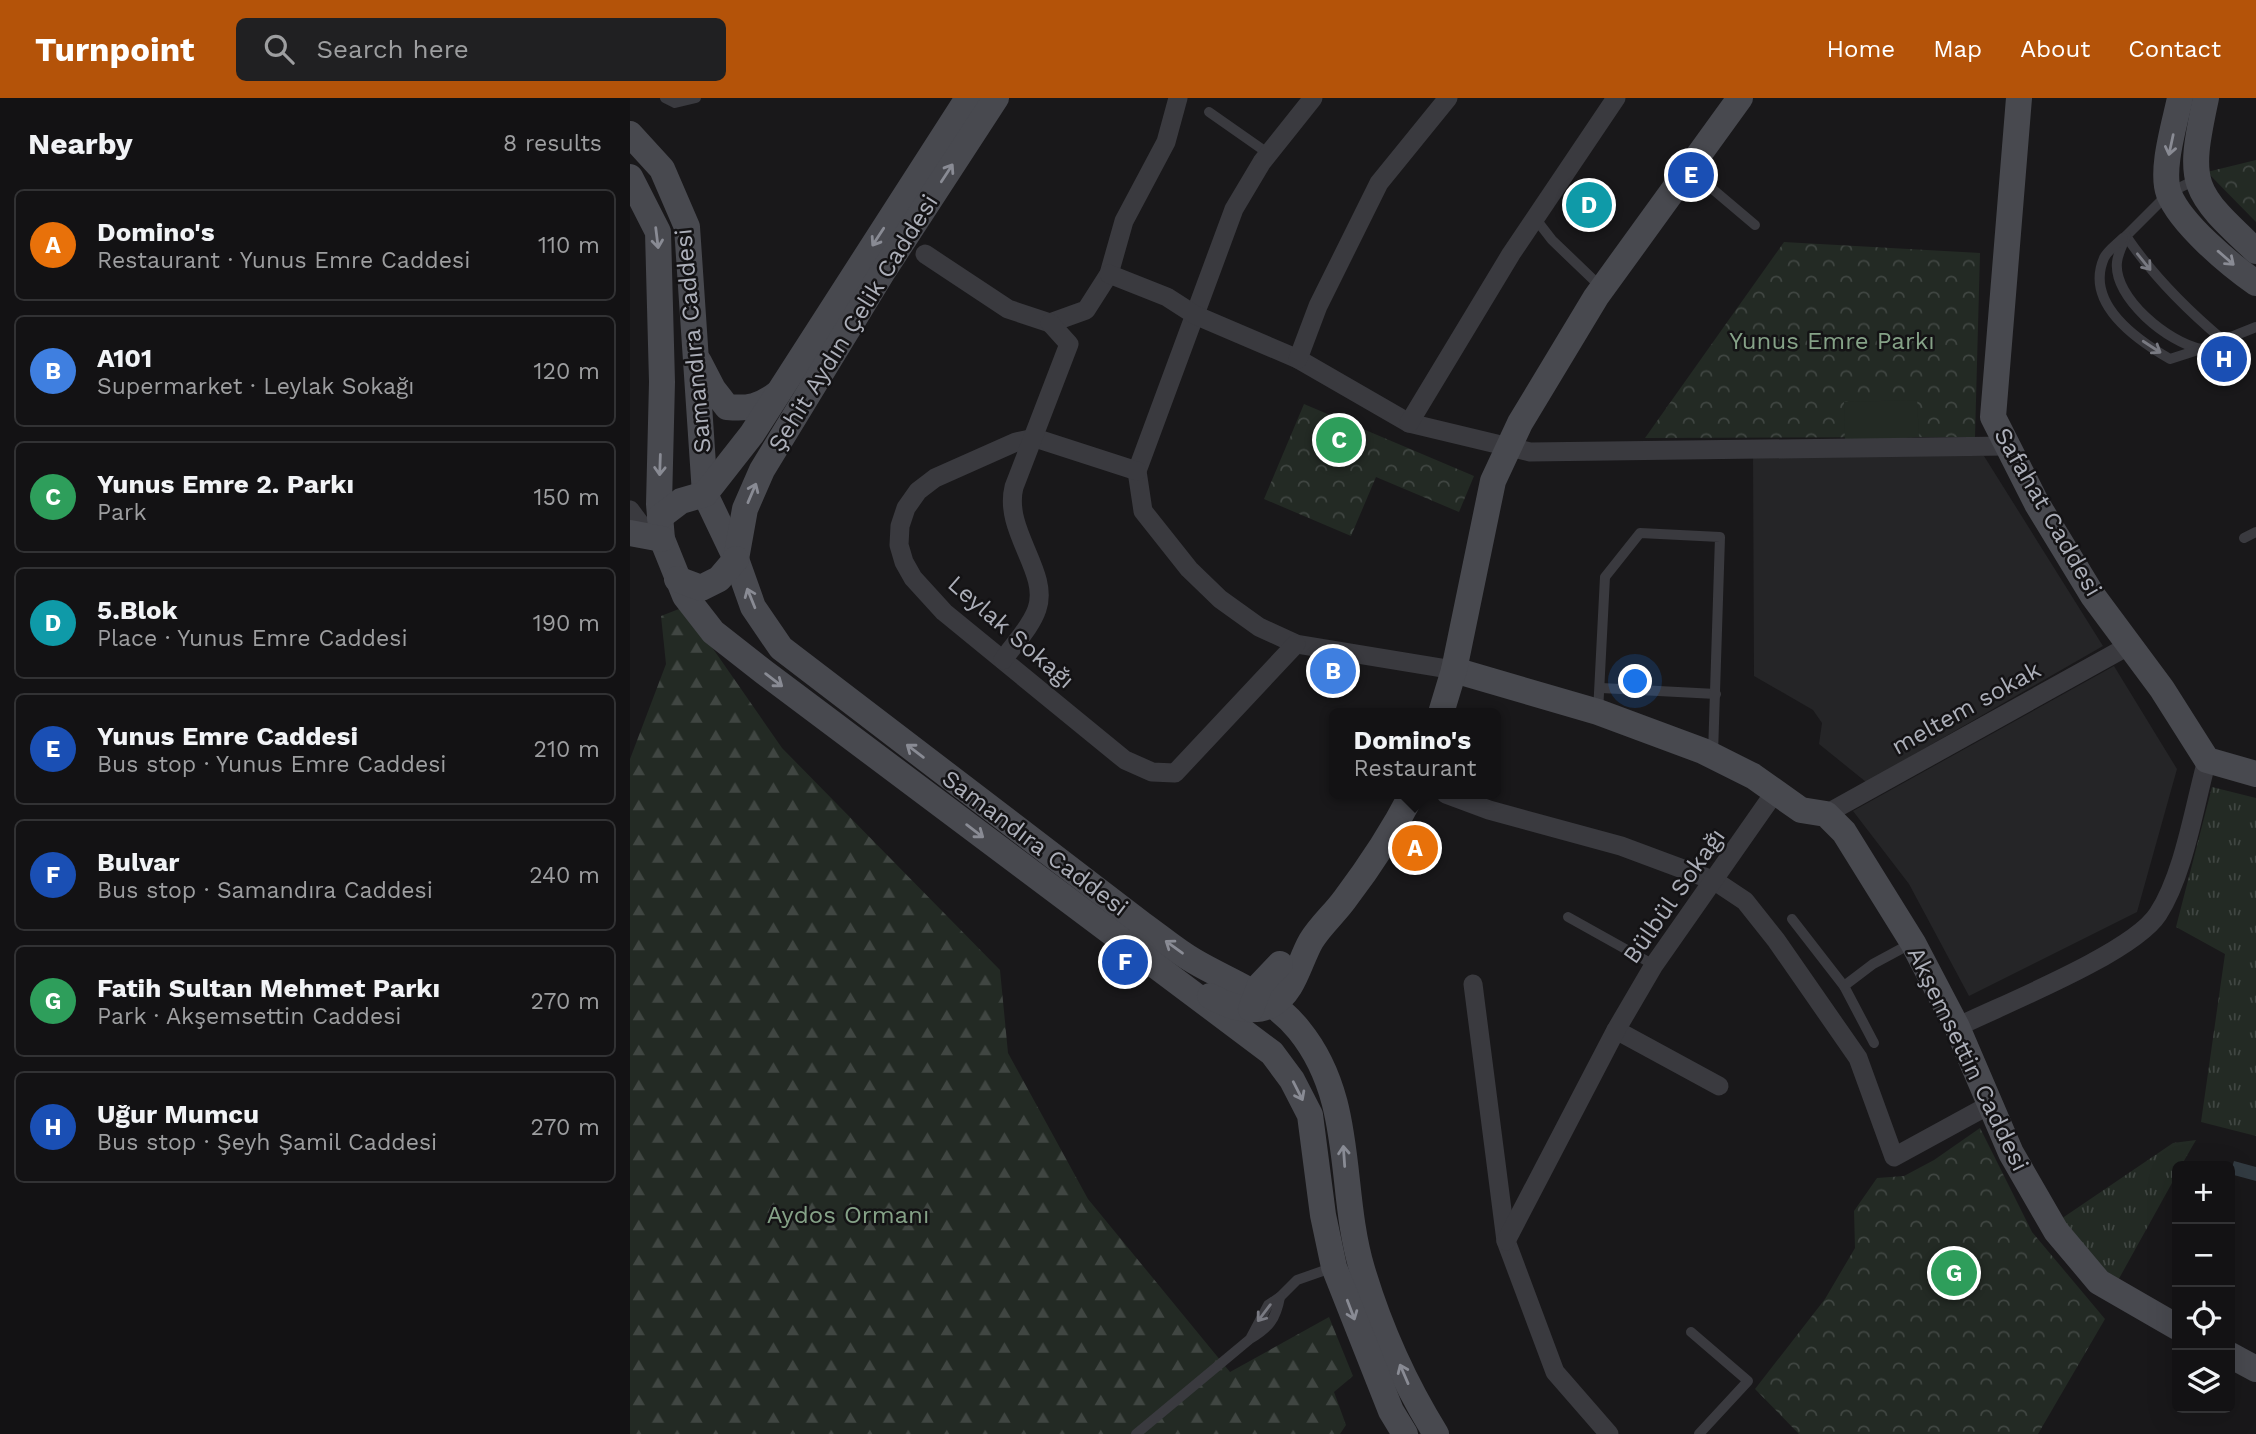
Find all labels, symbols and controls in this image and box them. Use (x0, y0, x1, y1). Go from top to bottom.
search box (236, 18, 726, 81)
text: Turnpoint (35, 30, 194, 69)
icon: search (260, 30, 298, 68)
text: Search here (316, 34, 469, 64)
text: Home (1827, 35, 1895, 63)
text: Map (1933, 35, 1982, 63)
text: About (2020, 35, 2090, 63)
text: Contact (2128, 35, 2221, 63)
text: Nearby (28, 126, 133, 161)
text: 8 results (503, 130, 602, 157)
one-way arrow (2163, 133, 2177, 156)
pin: E (1668, 149, 1714, 201)
one-way arrow (940, 164, 954, 184)
pin: D (1566, 179, 1612, 231)
street label: Şehit Aydın Çelik Caddesi (762, 189, 944, 457)
text: Domino's (97, 217, 215, 247)
one-way arrow (651, 226, 664, 249)
one-way arrow (870, 227, 884, 247)
street label: Samandıra Caddesi (669, 228, 717, 454)
text: A (45, 232, 61, 259)
text: 110 m (538, 232, 600, 259)
text: Restaurant · Yunus Emre Caddesi (97, 247, 470, 274)
one-way arrow (2217, 250, 2235, 266)
one-way arrow (2137, 252, 2152, 270)
park label: Yunus Emre Parkı (1729, 327, 1935, 355)
pin: H (2201, 333, 2247, 385)
one-way arrow (2142, 340, 2161, 355)
text: A101 (97, 343, 152, 373)
text: B (45, 358, 61, 385)
text: 120 m (534, 358, 600, 385)
text: Supermarket · Leylak Sokağı (97, 373, 414, 400)
pin: C (1316, 414, 1362, 466)
street label: Safahat Caddesi (1988, 423, 2108, 601)
one-way arrow (653, 454, 667, 477)
text: Yunus Emre 2. Parkı (97, 469, 354, 499)
one-way arrow (746, 483, 759, 504)
text: C (45, 484, 61, 511)
text: 150 m (534, 484, 600, 511)
text: Park (97, 499, 146, 526)
street label: Leylak Sokağı (942, 570, 1080, 694)
one-way arrow (743, 588, 756, 609)
text: 5.Blok (97, 595, 178, 625)
text: D (45, 610, 61, 637)
text: 190 m (533, 610, 600, 637)
text: Place · Yunus Emre Caddesi (97, 625, 408, 652)
pin: B (1310, 645, 1356, 697)
street label: meltem sokak (1887, 655, 2046, 761)
your location (1618, 664, 1652, 698)
one-way arrow (764, 672, 783, 687)
popup (1329, 708, 1501, 799)
text: Yunus Emre Caddesi (97, 721, 358, 751)
text: Domino's (1354, 725, 1471, 755)
text: E (46, 736, 60, 763)
text: 210 m (534, 736, 600, 763)
one-way arrow (906, 743, 925, 758)
text: Bus stop · Yunus Emre Caddesi (97, 751, 446, 778)
text: Restaurant (1354, 755, 1476, 782)
street label: Samandıra Caddesi (937, 764, 1133, 922)
pin: A (1392, 822, 1438, 874)
one-way arrow (966, 823, 985, 838)
street label: Bülbül Sokağı (1617, 823, 1731, 969)
text: Bulvar (97, 847, 179, 877)
text: F (46, 862, 60, 889)
text: 240 m (529, 862, 600, 889)
text: Bus stop · Samandıra Caddesi (97, 877, 433, 904)
pin: F (1102, 936, 1148, 988)
one-way arrow (1165, 940, 1184, 955)
street label: Akşemsettin Caddesi (1902, 942, 2034, 1176)
text: Fatih Sultan Mehmet Parkı (97, 973, 440, 1003)
text: G (45, 988, 61, 1015)
text: 270 m (531, 988, 600, 1015)
text: Park · Akşemsettin Caddesi (97, 1003, 401, 1030)
one-way arrow (1291, 1080, 1305, 1101)
text: Uğur Mumcu (97, 1099, 259, 1129)
text: H (44, 1114, 62, 1141)
text: 270 m (531, 1114, 600, 1141)
text: Bus stop · Şeyh Şamil Caddesi (97, 1129, 437, 1156)
one-way arrow (1337, 1145, 1350, 1168)
map controls (2172, 1161, 2235, 1413)
button: + (2172, 1161, 2235, 1224)
park label: Aydos Ormanı (767, 1201, 929, 1229)
button: − (2172, 1224, 2235, 1287)
pin: G (1931, 1247, 1977, 1299)
button: locate (2172, 1287, 2235, 1350)
one-way arrow (1346, 1299, 1359, 1321)
one-way arrow (1256, 1303, 1271, 1321)
button: layers (2172, 1350, 2235, 1413)
one-way arrow (1397, 1363, 1410, 1385)

